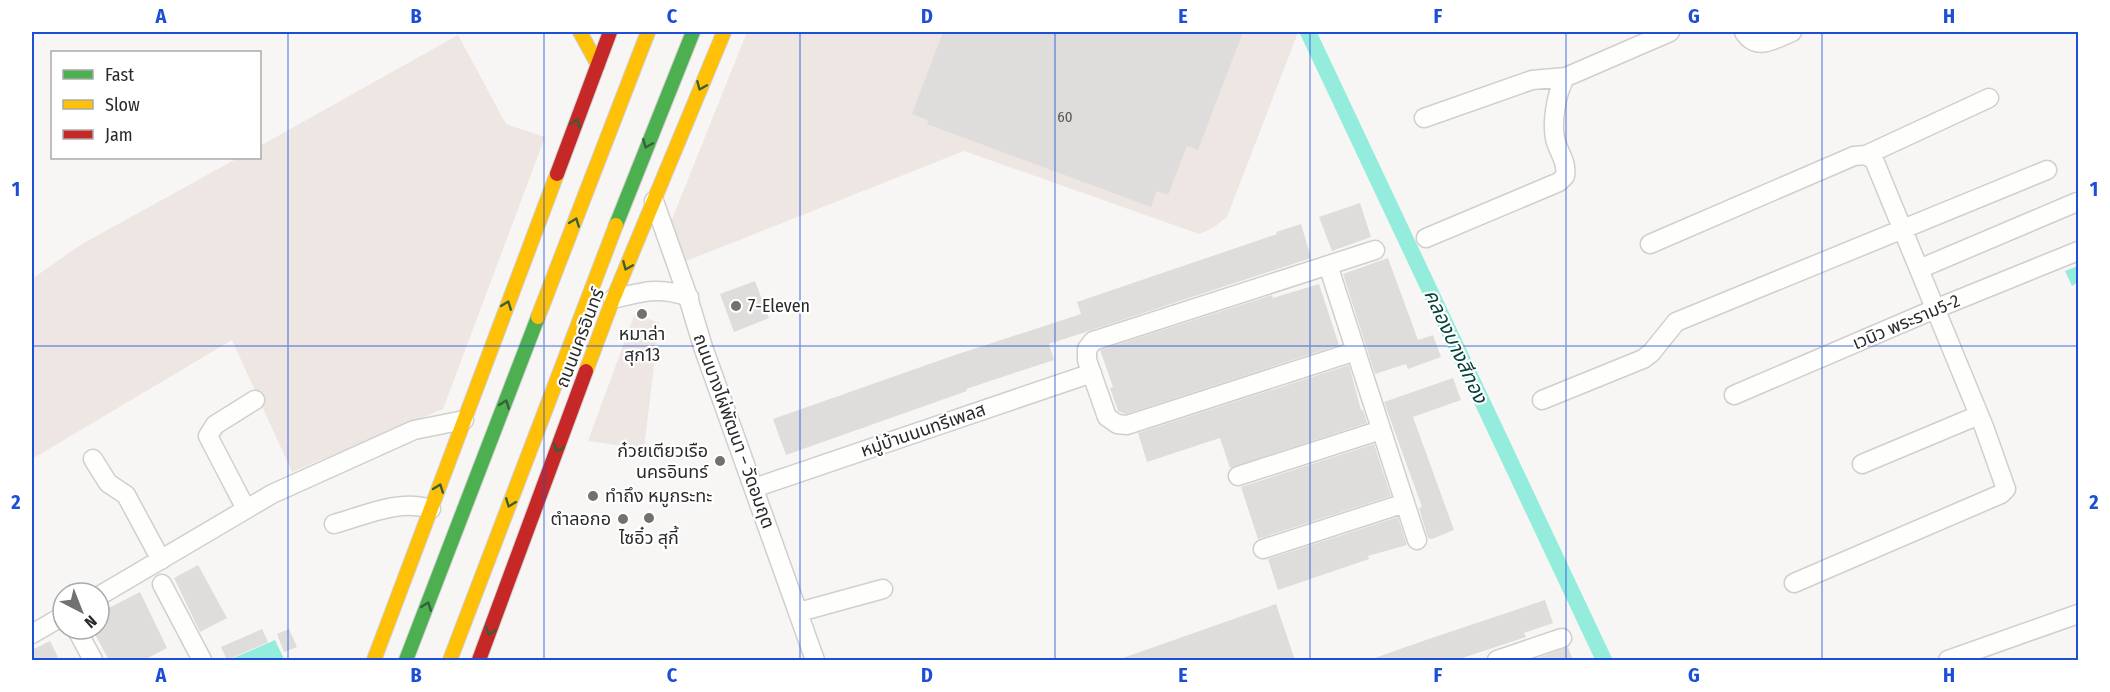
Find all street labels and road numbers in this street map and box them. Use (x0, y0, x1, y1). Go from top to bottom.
street label: ถนนนครอินทร์ (551, 284, 609, 391)
street label: เวนิว พระราม5-2 (1849, 290, 1963, 354)
street label: ถนนบางไผ่พัฒนา – วัดอมฤต (689, 331, 779, 531)
street label: หมู่บ้านนนทรีเพลส (858, 398, 989, 463)

